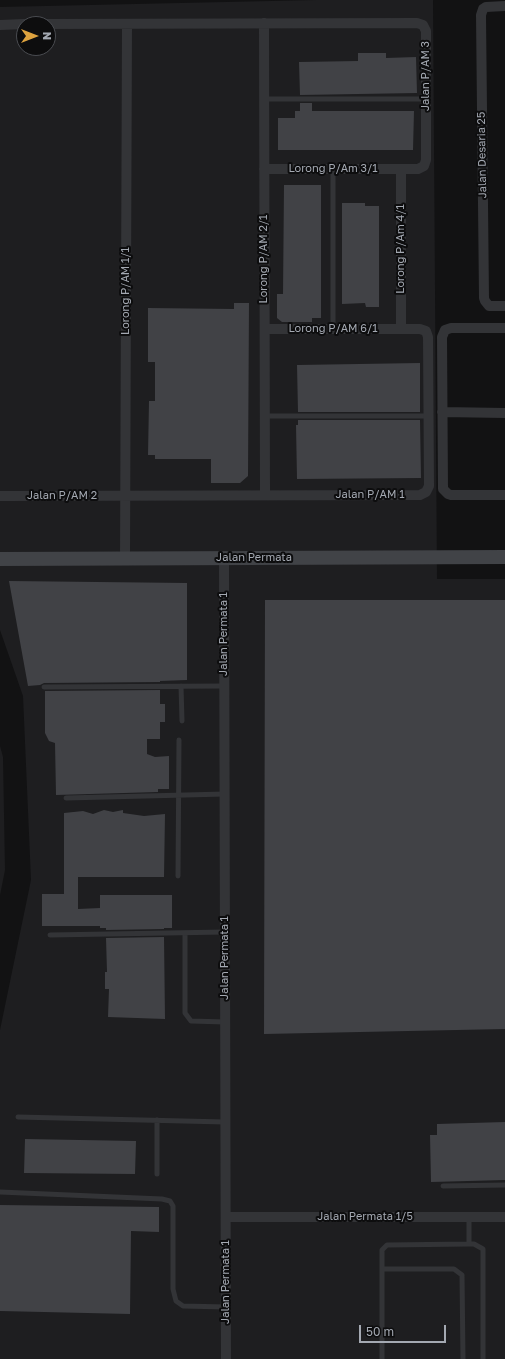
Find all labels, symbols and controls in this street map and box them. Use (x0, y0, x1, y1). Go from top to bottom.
north arrow (16, 16, 56, 56)
text: N (41, 32, 54, 40)
street label: Jalan P/AM 3 (419, 41, 433, 111)
street label: Jalan Desaria 25 (475, 112, 489, 198)
street label: Lorong P/Am 3/1 (288, 162, 378, 176)
street label: Lorong P/Am 4/1 (394, 204, 408, 294)
street label: Lorong P/AM 2/1 (257, 215, 271, 303)
street label: Lorong P/AM 1/1 (119, 247, 133, 335)
street label: Lorong P/AM 6/1 (288, 322, 378, 336)
street label: Jalan P/AM 1 (336, 488, 404, 502)
street label: Jalan P/AM 2 (27, 489, 97, 503)
street label: Jalan Permata (216, 551, 292, 565)
street label: Jalan Permata 1 (217, 592, 231, 676)
street label: Jalan Permata 1 (218, 916, 232, 1000)
street label: Jalan Permata 1/5 (317, 1210, 413, 1224)
street label: Jalan Permata 1 (219, 1240, 233, 1324)
scale bar (361, 1317, 448, 1343)
text: 50 m (366, 1324, 394, 1339)

